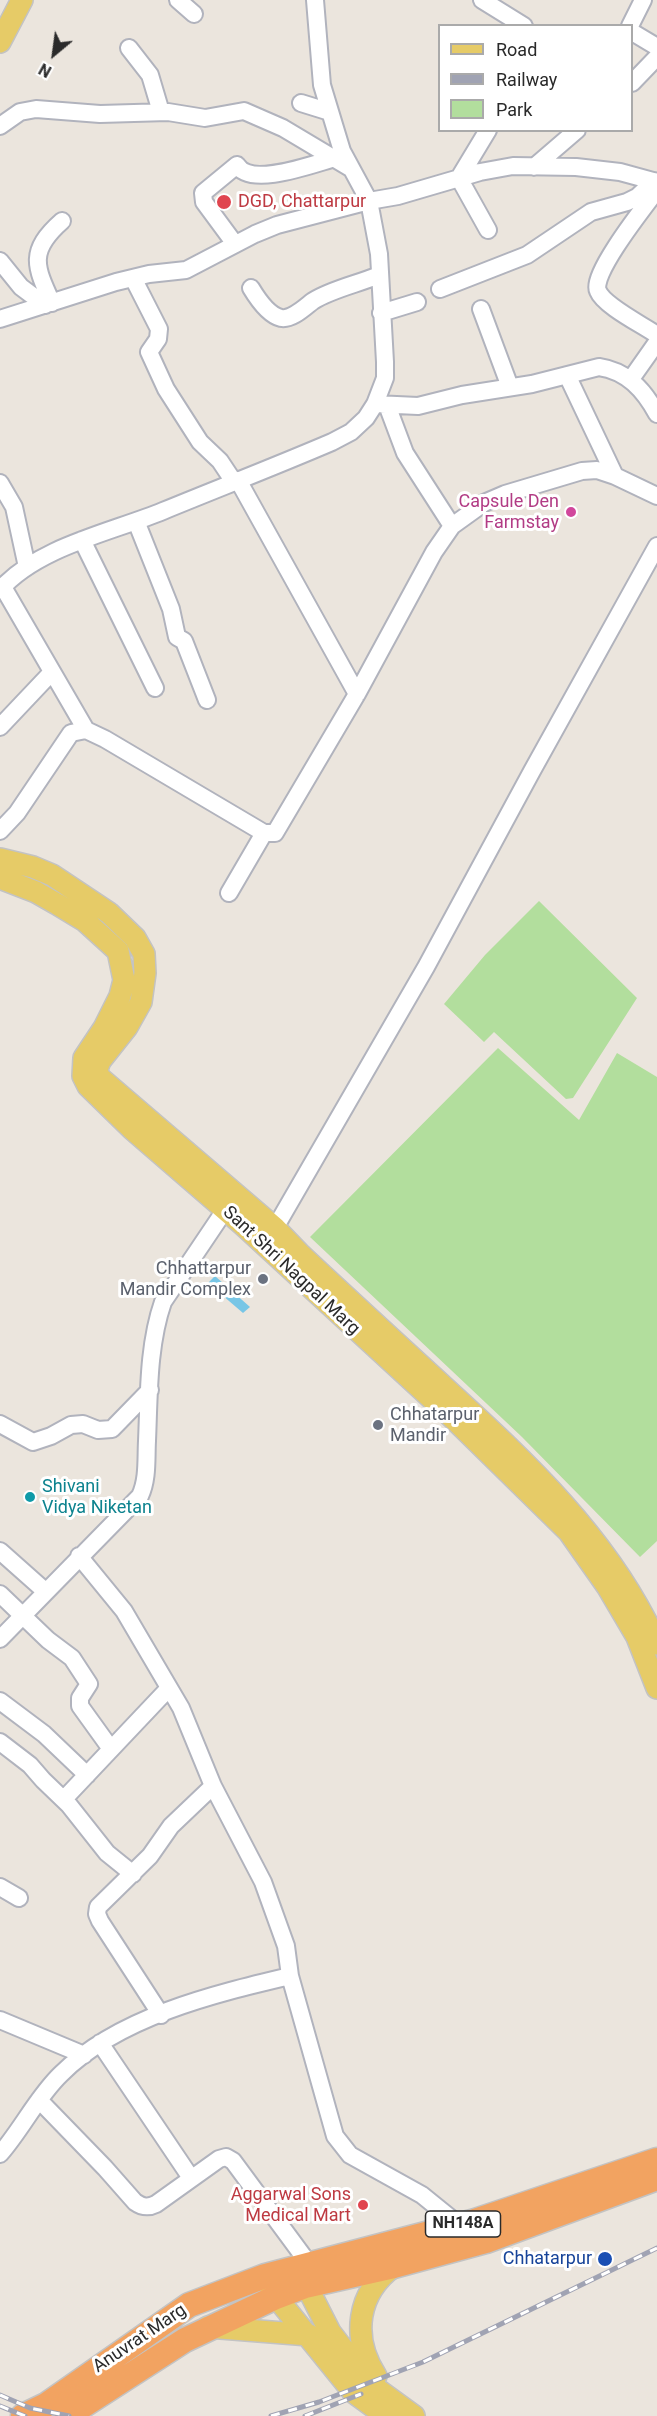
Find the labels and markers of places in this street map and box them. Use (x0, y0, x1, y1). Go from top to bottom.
place label: DGD, Chattarpur (238, 191, 366, 213)
marker: DGD, Chattarpur (215, 193, 233, 211)
place label: Capsule Den Farmstay (458, 491, 559, 534)
marker: Capsule Den Farmstay (564, 505, 578, 519)
place label: Chhattarpur Mandir Complex (120, 1258, 251, 1300)
marker: Chhattarpur Mandir Complex (256, 1272, 270, 1286)
place label: Chhatarpur Mandir (390, 1404, 479, 1446)
marker: Chhatarpur Mandir (371, 1418, 385, 1432)
place label: Shivani Vidya Niketan (42, 1476, 152, 1518)
marker: Shivani Vidya Niketan (23, 1490, 37, 1504)
place label: Aggarwal Sons Medical Mart (231, 2184, 351, 2226)
marker: Aggarwal Sons Medical Mart (356, 2198, 370, 2212)
place label: Chhatarpur (503, 2248, 592, 2270)
marker: Chhatarpur (596, 2250, 614, 2268)

